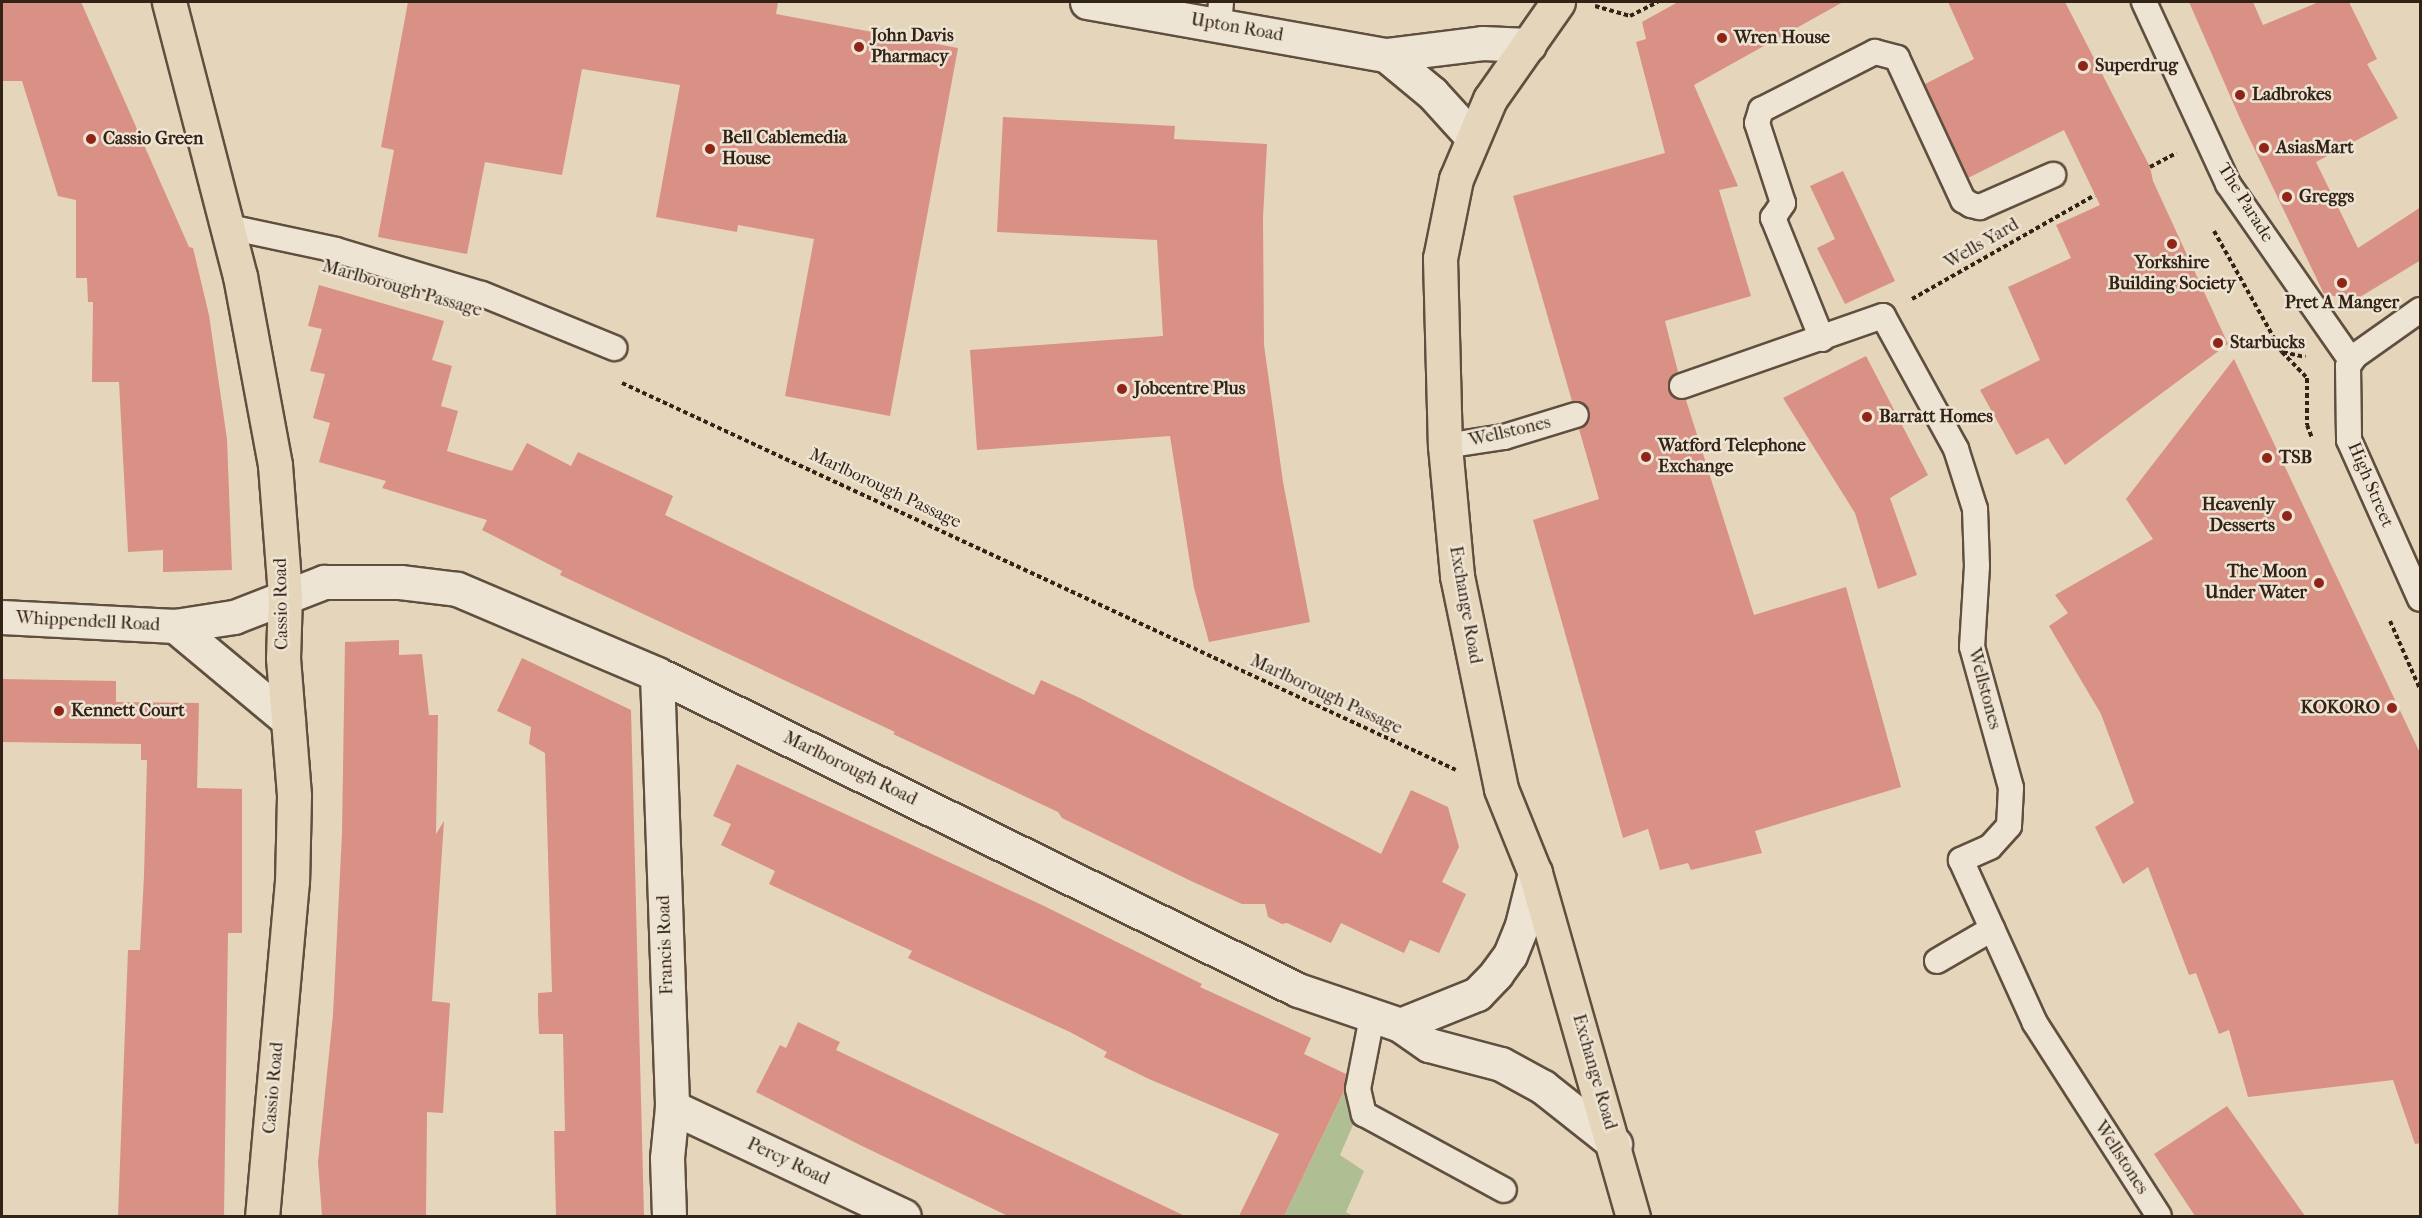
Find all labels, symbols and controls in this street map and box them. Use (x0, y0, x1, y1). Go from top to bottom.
street label: Upton Road (1189, 9, 1285, 47)
place label: John Davis Pharmacy (871, 26, 954, 68)
place label: Wren House (1734, 27, 1830, 49)
marker: Wren House (1715, 31, 1729, 45)
marker: John Davis Pharmacy (852, 40, 866, 54)
place label: Superdrug (2095, 55, 2178, 77)
marker: Superdrug (2076, 59, 2090, 73)
place label: Ladbrokes (2252, 84, 2331, 106)
marker: Ladbrokes (2233, 88, 2247, 102)
place label: Cassio Green (103, 128, 203, 150)
place label: Bell Cablemedia House (722, 128, 847, 170)
marker: Cassio Green (84, 132, 98, 146)
place label: AsiasMart (2276, 137, 2354, 159)
marker: AsiasMart (2257, 141, 2271, 155)
marker: Bell Cablemedia House (703, 142, 717, 156)
street label: The Parade (2212, 160, 2278, 246)
place label: Greggs (2299, 186, 2354, 208)
marker: Greggs (2280, 190, 2294, 204)
street label: Wells Yard (1941, 214, 2023, 274)
marker: Yorkshire Building Society (2165, 237, 2179, 251)
place label: Yorkshire Building Society (2108, 253, 2236, 296)
street label: Marlborough Passage (320, 256, 484, 322)
marker: Pret A Manger (2335, 276, 2349, 290)
place label: Pret A Manger (2285, 292, 2399, 314)
place label: Starbucks (2230, 332, 2305, 354)
marker: Starbucks (2211, 336, 2225, 350)
place label: Jobcentre Plus (1134, 378, 1245, 400)
marker: Jobcentre Plus (1115, 382, 1129, 396)
place label: Barratt Homes (1879, 406, 1993, 428)
marker: Barratt Homes (1860, 410, 1874, 424)
street label: Wellstones (1467, 412, 1553, 452)
place label: Watford Telephone Exchange (1658, 436, 1806, 478)
street label: High Street (2342, 439, 2398, 531)
street label: Marlborough Passage (806, 444, 964, 534)
place label: TSB (2279, 447, 2312, 469)
marker: Watford Telephone Exchange (1639, 450, 1653, 464)
marker: TSB (2260, 451, 2274, 465)
place label: Heavenly Desserts (2202, 495, 2275, 538)
marker: Heavenly Desserts (2280, 509, 2294, 523)
street label: Exchange Road (1444, 544, 1486, 666)
street label: Cassio Road (270, 558, 294, 650)
place label: The Moon Under Water (2205, 562, 2307, 604)
marker: The Moon Under Water (2312, 576, 2326, 590)
street label: Whippendell Road (15, 607, 161, 637)
street label: Wellstones (1963, 646, 2005, 732)
street label: Marlborough Passage (1247, 650, 1405, 740)
place label: KOKORO (2300, 697, 2380, 719)
place label: Kennett Court (71, 700, 185, 722)
marker: KOKORO (2385, 701, 2399, 715)
marker: Kennett Court (52, 704, 66, 718)
street label: Marlborough Road (780, 727, 920, 811)
street label: Francis Road (653, 895, 679, 995)
street label: Exchange Road (1567, 1012, 1621, 1132)
street label: Cassio Road (259, 1041, 289, 1135)
street label: Wellstones (2089, 1117, 2153, 1199)
street label: Percy Road (743, 1134, 833, 1190)

